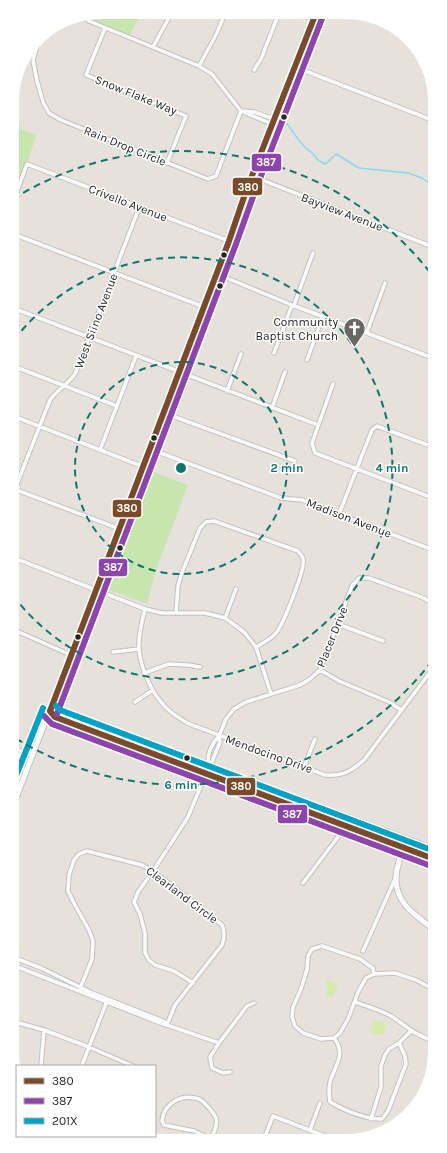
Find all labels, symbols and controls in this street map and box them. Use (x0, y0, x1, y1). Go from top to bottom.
street label: Snow Flake Way (93, 72, 179, 118)
unlabelled marker (279, 112, 289, 122)
street label: Rain Drop Circle (82, 123, 168, 169)
line badge: 387 (251, 153, 282, 172)
text: 387 (256, 156, 276, 169)
line badge: 380 (232, 177, 263, 196)
text: 380 (238, 181, 258, 194)
street label: Crivello Avenue (87, 182, 169, 224)
street label: Bayview Avenue (299, 190, 385, 234)
unlabelled marker (219, 250, 229, 260)
street label: West Siino Avenue (71, 271, 121, 371)
unlabelled marker (215, 281, 225, 291)
place label: Community Baptist Church (256, 315, 338, 343)
church icon: Community Baptist Church (341, 316, 367, 349)
unlabelled marker (149, 433, 159, 443)
centre of rings (174, 461, 188, 475)
text: 2 min (270, 461, 304, 475)
text: 4 min (376, 461, 408, 475)
street label: Madison Avenue (305, 495, 393, 541)
line badge: 380 (112, 499, 142, 518)
text: 380 (117, 502, 137, 515)
unlabelled marker (115, 543, 125, 553)
line badge: 387 (98, 558, 128, 577)
text: 387 (103, 561, 123, 574)
street label: Placer Drive (313, 605, 351, 669)
unlabelled marker (73, 632, 83, 642)
street label: Mendocino Drive (224, 732, 314, 776)
unlabelled marker (182, 753, 192, 763)
line badge: 380 (226, 777, 256, 796)
text: 6 min (164, 778, 198, 792)
text: 380 (231, 780, 251, 793)
line badge: 387 (277, 804, 308, 824)
text: 387 (282, 808, 302, 821)
street label: Clearland Circle (143, 864, 221, 926)
legend (16, 1065, 156, 1137)
text: 380 (52, 1074, 74, 1088)
text: 387 (52, 1094, 72, 1108)
text: 201X (52, 1114, 78, 1128)

